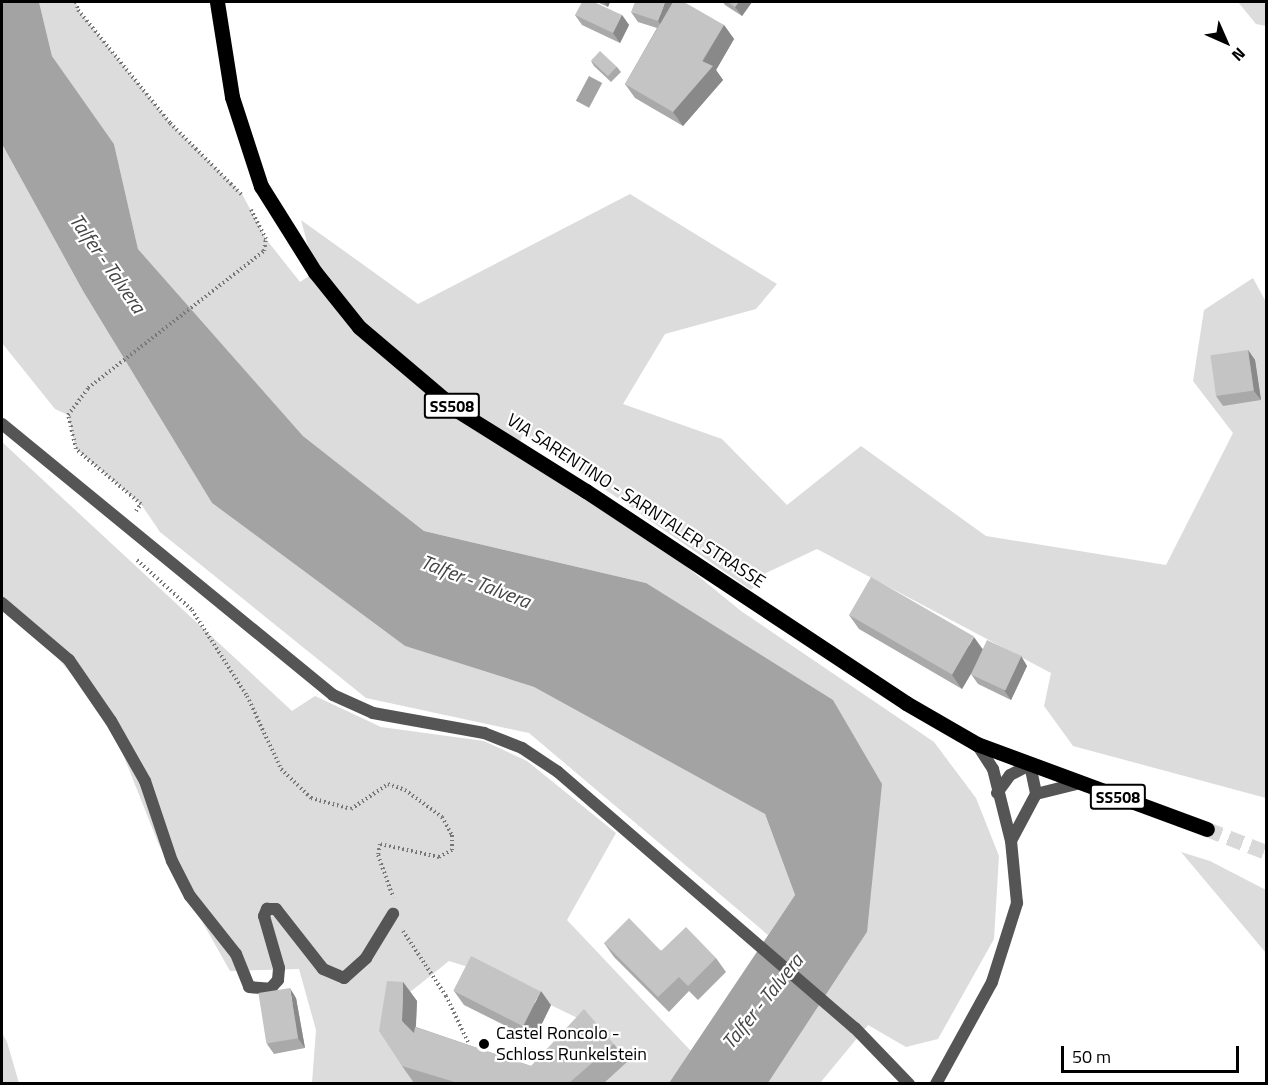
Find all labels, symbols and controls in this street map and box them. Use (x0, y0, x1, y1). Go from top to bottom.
north arrow (1196, 12, 1256, 72)
text: N (1226, 42, 1251, 67)
water label: Talfer - Talvera (65, 209, 151, 317)
road number: SS508 (424, 393, 480, 419)
street label: VIA SARENTINO - SARNTALER STRASSE (503, 409, 769, 593)
water label: Talfer - Talvera (418, 549, 534, 613)
road number: SS508 (1090, 784, 1146, 810)
water label: Talfer - Talvera (716, 949, 808, 1053)
place label: Castel Roncolo - Schloss Runkelstein (496, 1023, 647, 1066)
scale bar (1064, 1034, 1242, 1072)
marker: Castel Roncolo - Schloss Runkelstein (477, 1037, 491, 1051)
text: 50 m (1072, 1043, 1111, 1070)

